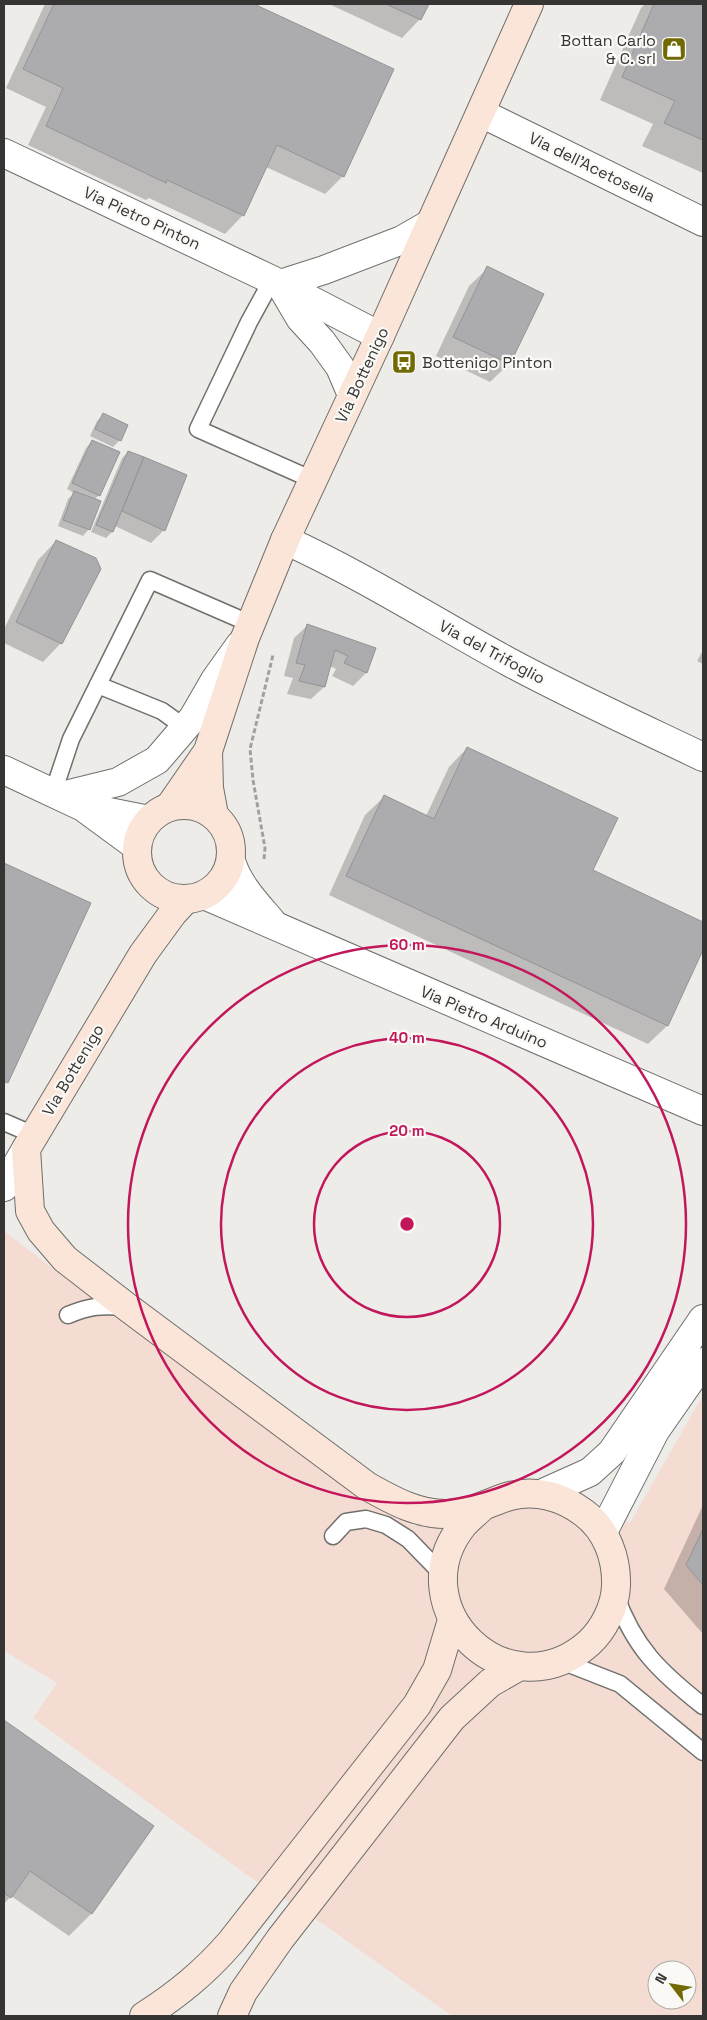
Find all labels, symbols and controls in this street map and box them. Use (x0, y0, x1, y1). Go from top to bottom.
place label: Bottan Carlo & C. srl (561, 30, 656, 69)
shop icon: Bottan Carlo & C. srl (661, 36, 687, 62)
street label: Via dell'Acetosella (525, 127, 659, 207)
street label: Via Pietro Pinton (80, 182, 204, 254)
street label: Via Bottenigo (331, 324, 393, 426)
bus stop icon: Bottenigo Pinton (391, 349, 417, 375)
place label: Bottenigo Pinton (422, 352, 552, 373)
street label: Via del Trifoglio (435, 615, 549, 689)
text: 60 m (389, 935, 425, 954)
street label: Via Pietro Arduino (417, 981, 551, 1053)
street label: Via Bottenigo (37, 1020, 109, 1120)
text: 40 m (389, 1028, 425, 1047)
text: 20 m (389, 1121, 425, 1140)
centre of rings (398, 1215, 416, 1233)
north arrow (647, 1960, 697, 2010)
text: N (651, 1970, 671, 1987)

